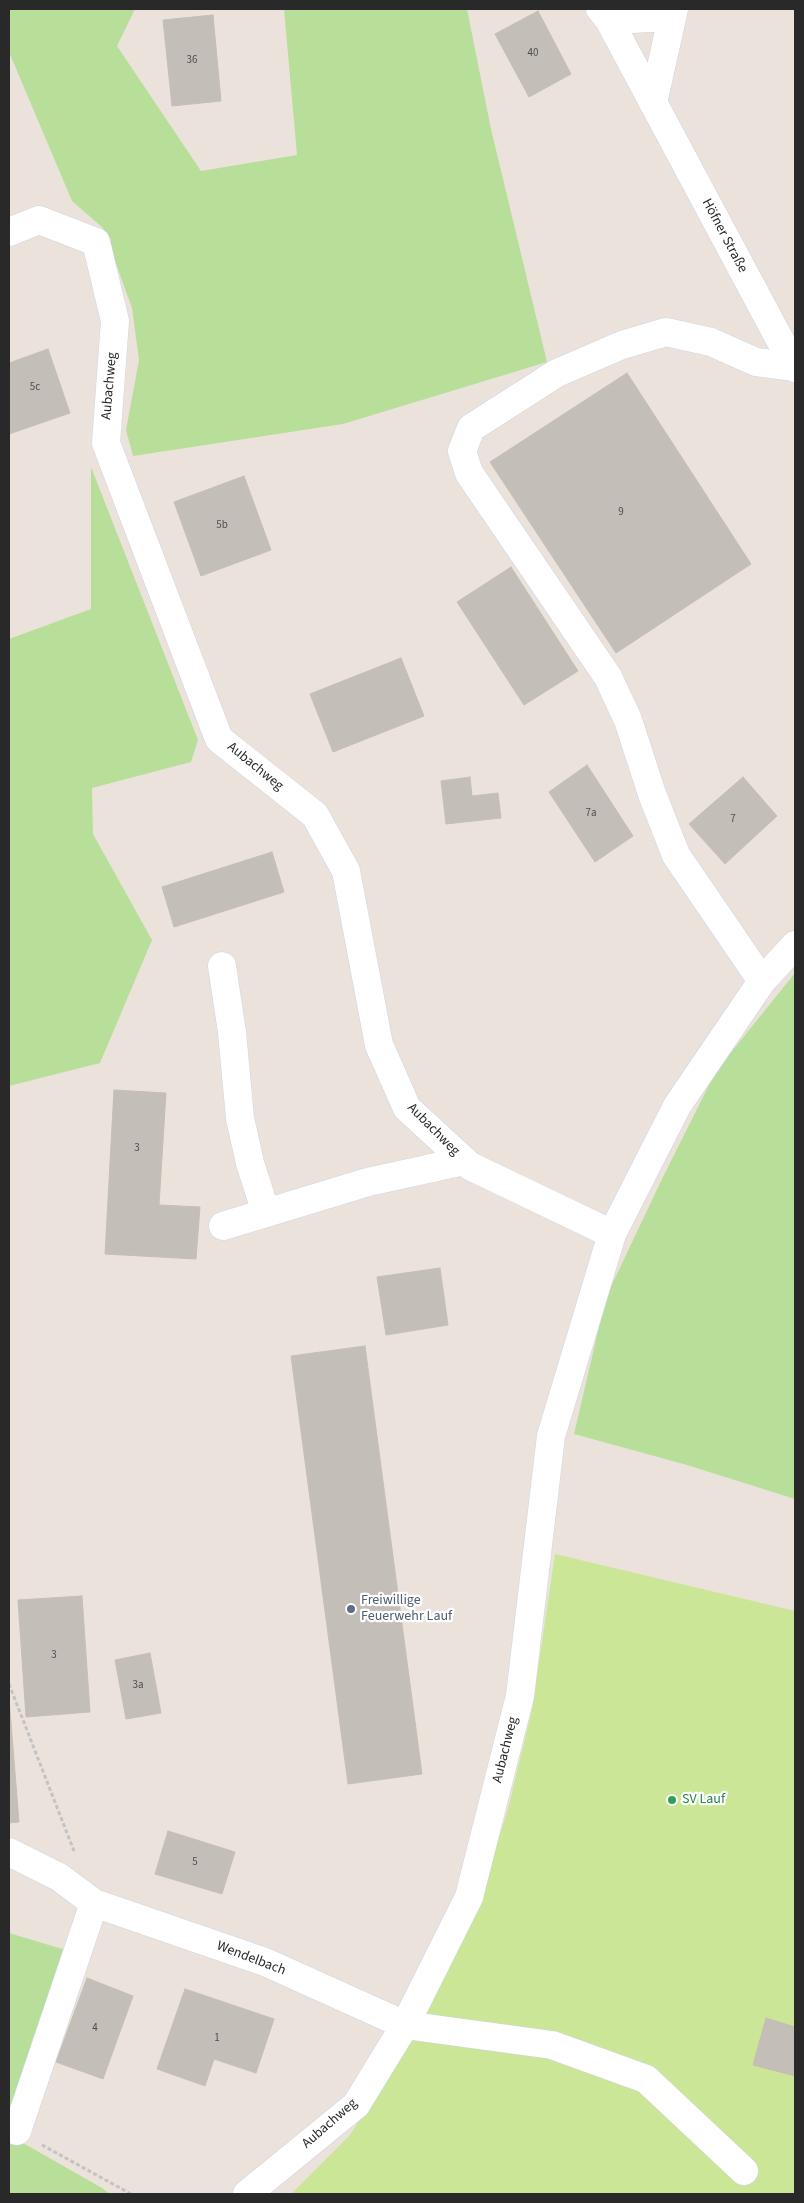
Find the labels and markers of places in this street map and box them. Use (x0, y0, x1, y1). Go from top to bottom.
place label: Freiwillige Feuerwehr Lauf (361, 1593, 452, 1625)
marker: Freiwillige Feuerwehr Lauf (345, 1603, 357, 1615)
place label: SV Lauf (682, 1792, 725, 1808)
marker: SV Lauf (666, 1794, 678, 1806)

